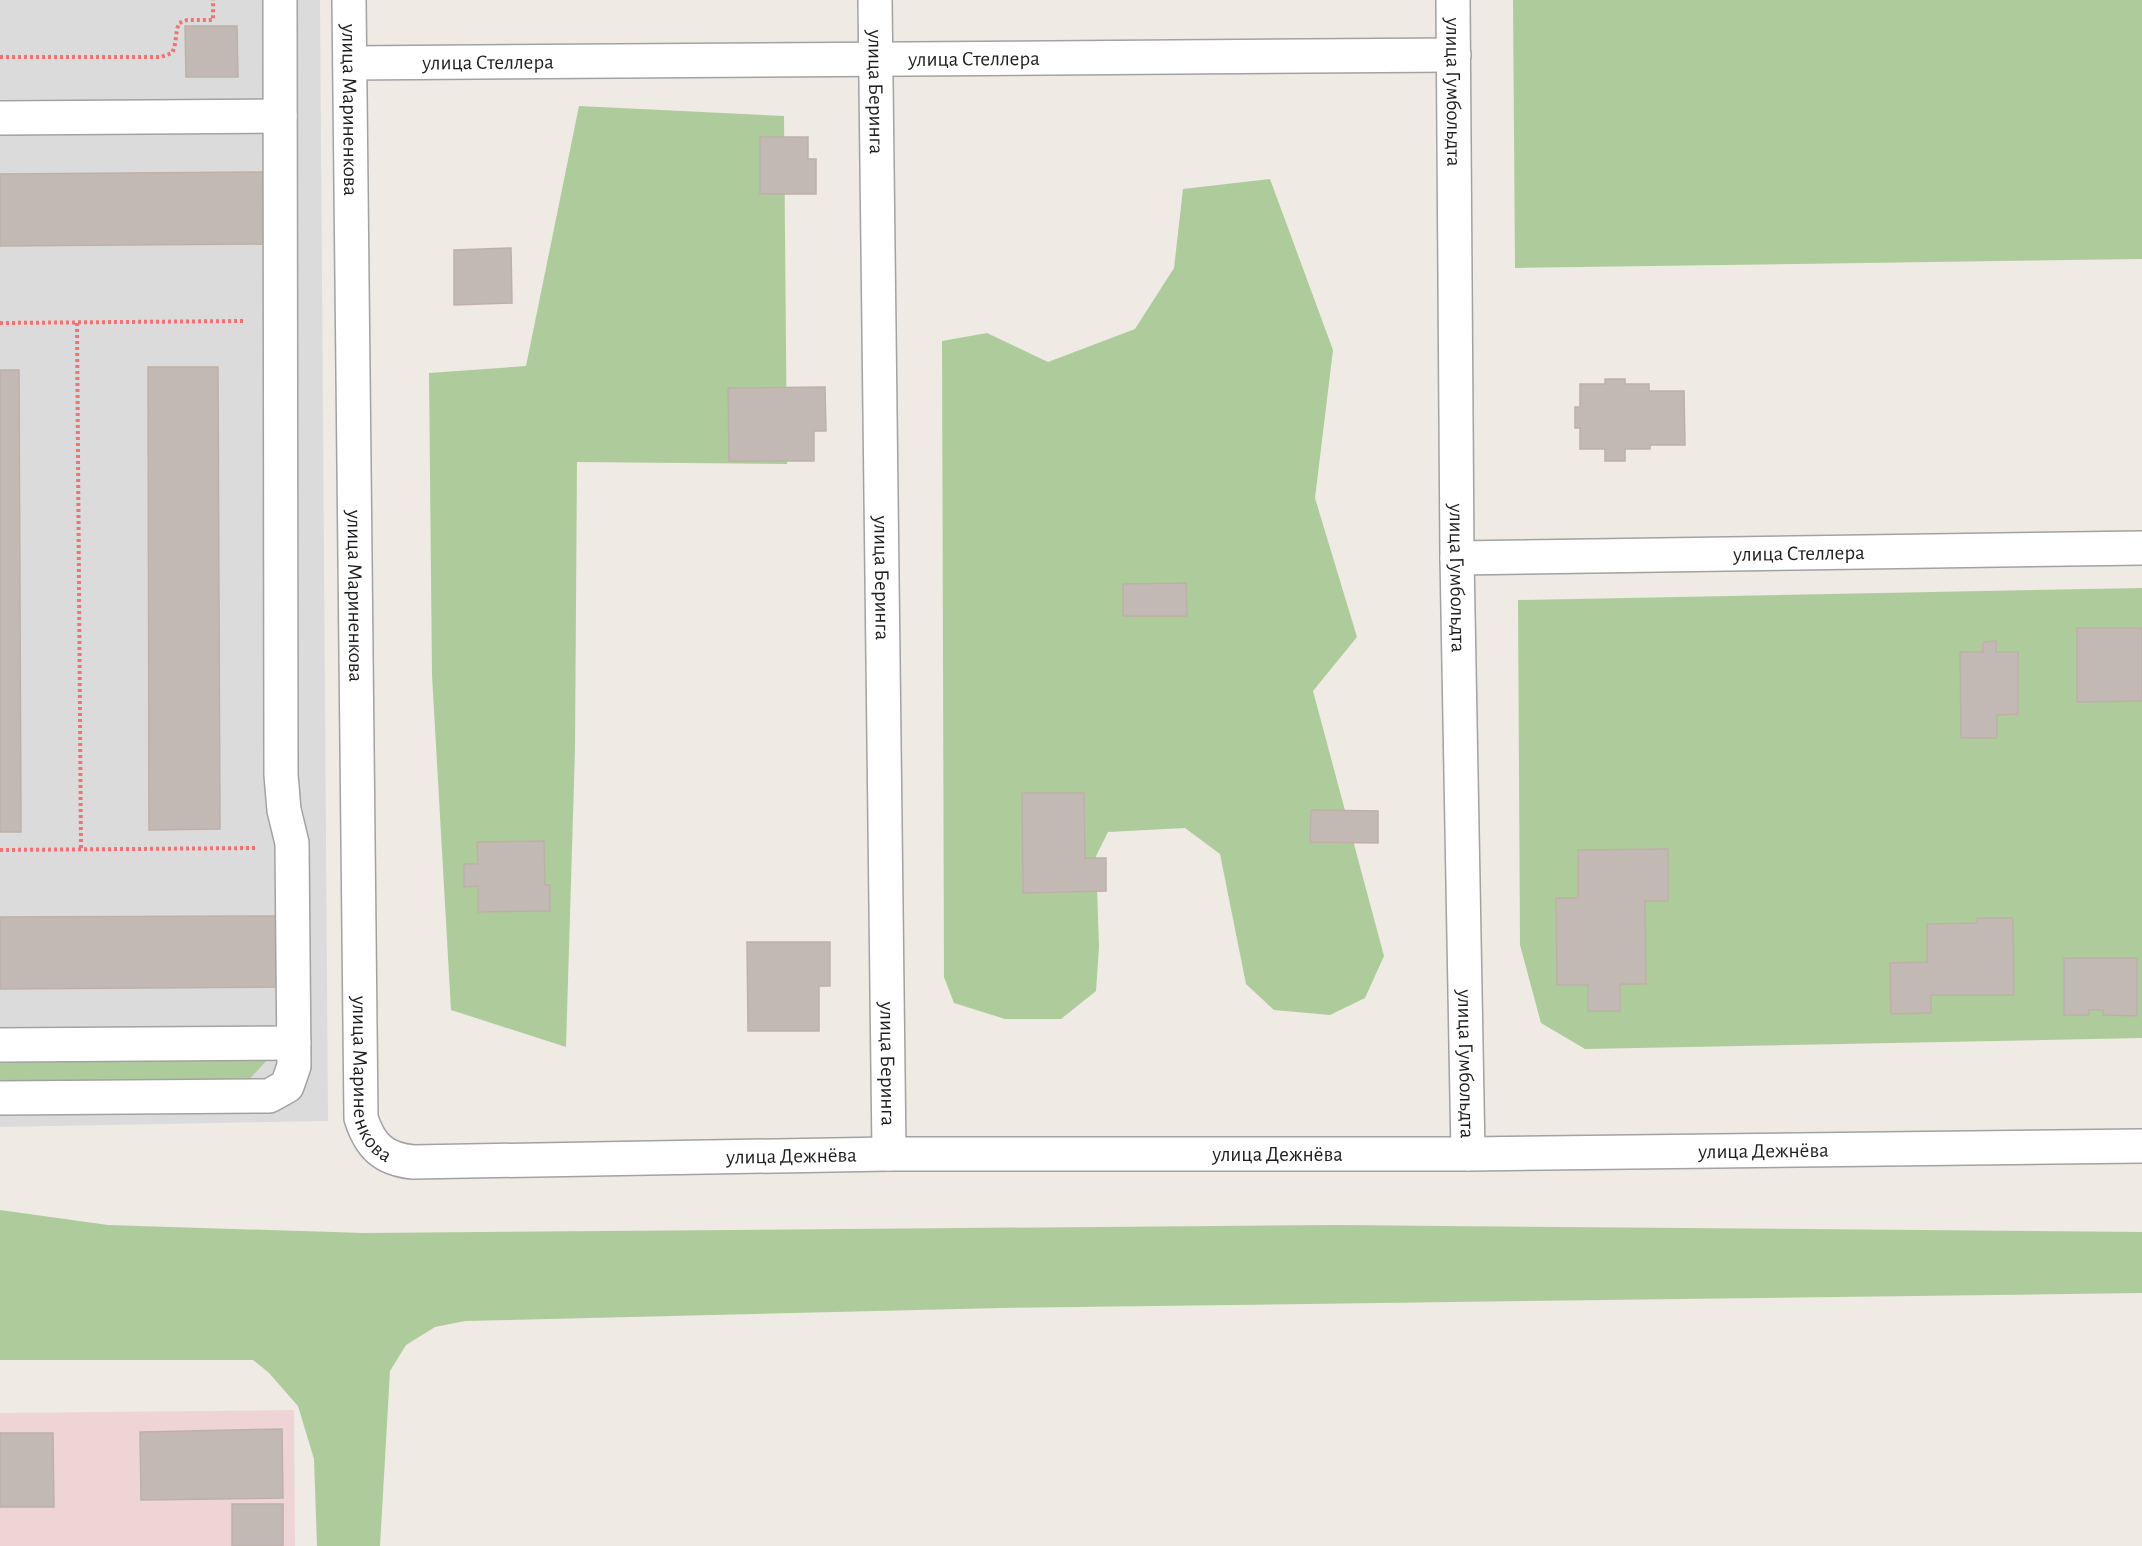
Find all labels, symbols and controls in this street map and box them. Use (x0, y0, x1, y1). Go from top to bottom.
street label: улица Гумбольдта (1442, 16, 1464, 167)
street label: улица Мариненкова (338, 23, 361, 197)
street label: улица Беринга (864, 29, 887, 155)
street label: улица Стеллера (907, 48, 1040, 70)
street label: улица Стеллера (421, 52, 554, 73)
street label: улица Гумбольдта (1446, 502, 1469, 653)
street label: улица Мариненкова (343, 509, 366, 683)
street label: улица Беринга (870, 515, 893, 641)
street label: улица Стеллера (1732, 542, 1865, 565)
street label: улица Гумбольдта (1454, 988, 1478, 1139)
street label: улица Мариненкова (349, 995, 396, 1166)
street label: улица Беринга (876, 1001, 899, 1127)
street label: улица Дежнёва (1697, 1140, 1829, 1162)
street label: улица Дежнёва (1211, 1144, 1343, 1165)
street label: улица Дежнёва (725, 1145, 857, 1168)

